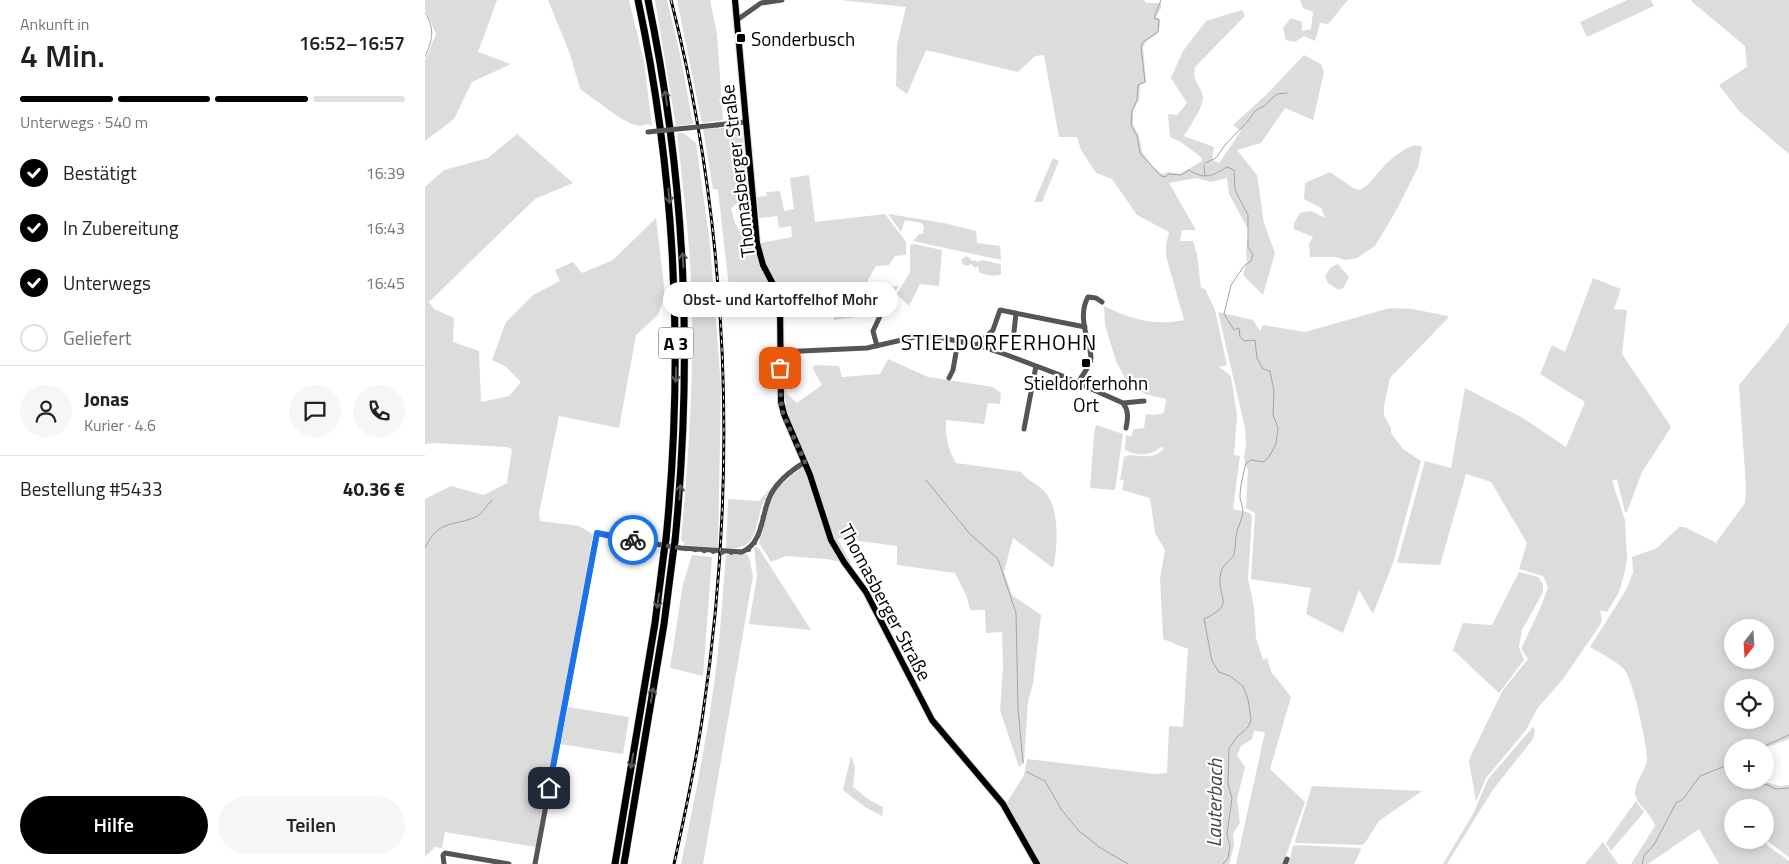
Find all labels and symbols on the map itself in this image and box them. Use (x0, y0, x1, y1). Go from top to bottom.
place label: Sonderbusch (751, 24, 855, 53)
marker: Sonderbusch (735, 32, 747, 44)
street label: Thomasberger Straße (712, 83, 762, 259)
one-way arrow (661, 91, 671, 107)
one-way arrow (664, 187, 674, 203)
one-way arrow (679, 252, 688, 268)
callout: Obst- und Kartoffelhof Mohr (663, 283, 897, 318)
district label: STIELDORFERHOHN (901, 326, 1097, 358)
road number: A 3 (659, 328, 693, 358)
pin (759, 347, 801, 389)
marker: Stieldorferhohn Ort (1080, 357, 1092, 369)
one-way arrow (671, 367, 681, 383)
place label: Stieldorferhohn Ort (1024, 368, 1148, 419)
one-way arrow (675, 484, 684, 500)
courier (608, 515, 658, 565)
street label: Thomasberger Straße (832, 518, 940, 686)
one-way arrow (653, 592, 663, 608)
north arrow (1724, 619, 1774, 669)
one-way arrow (647, 687, 657, 703)
one-way arrow (626, 753, 636, 769)
water label: Lauterbach (1198, 758, 1230, 847)
pin (528, 767, 570, 809)

